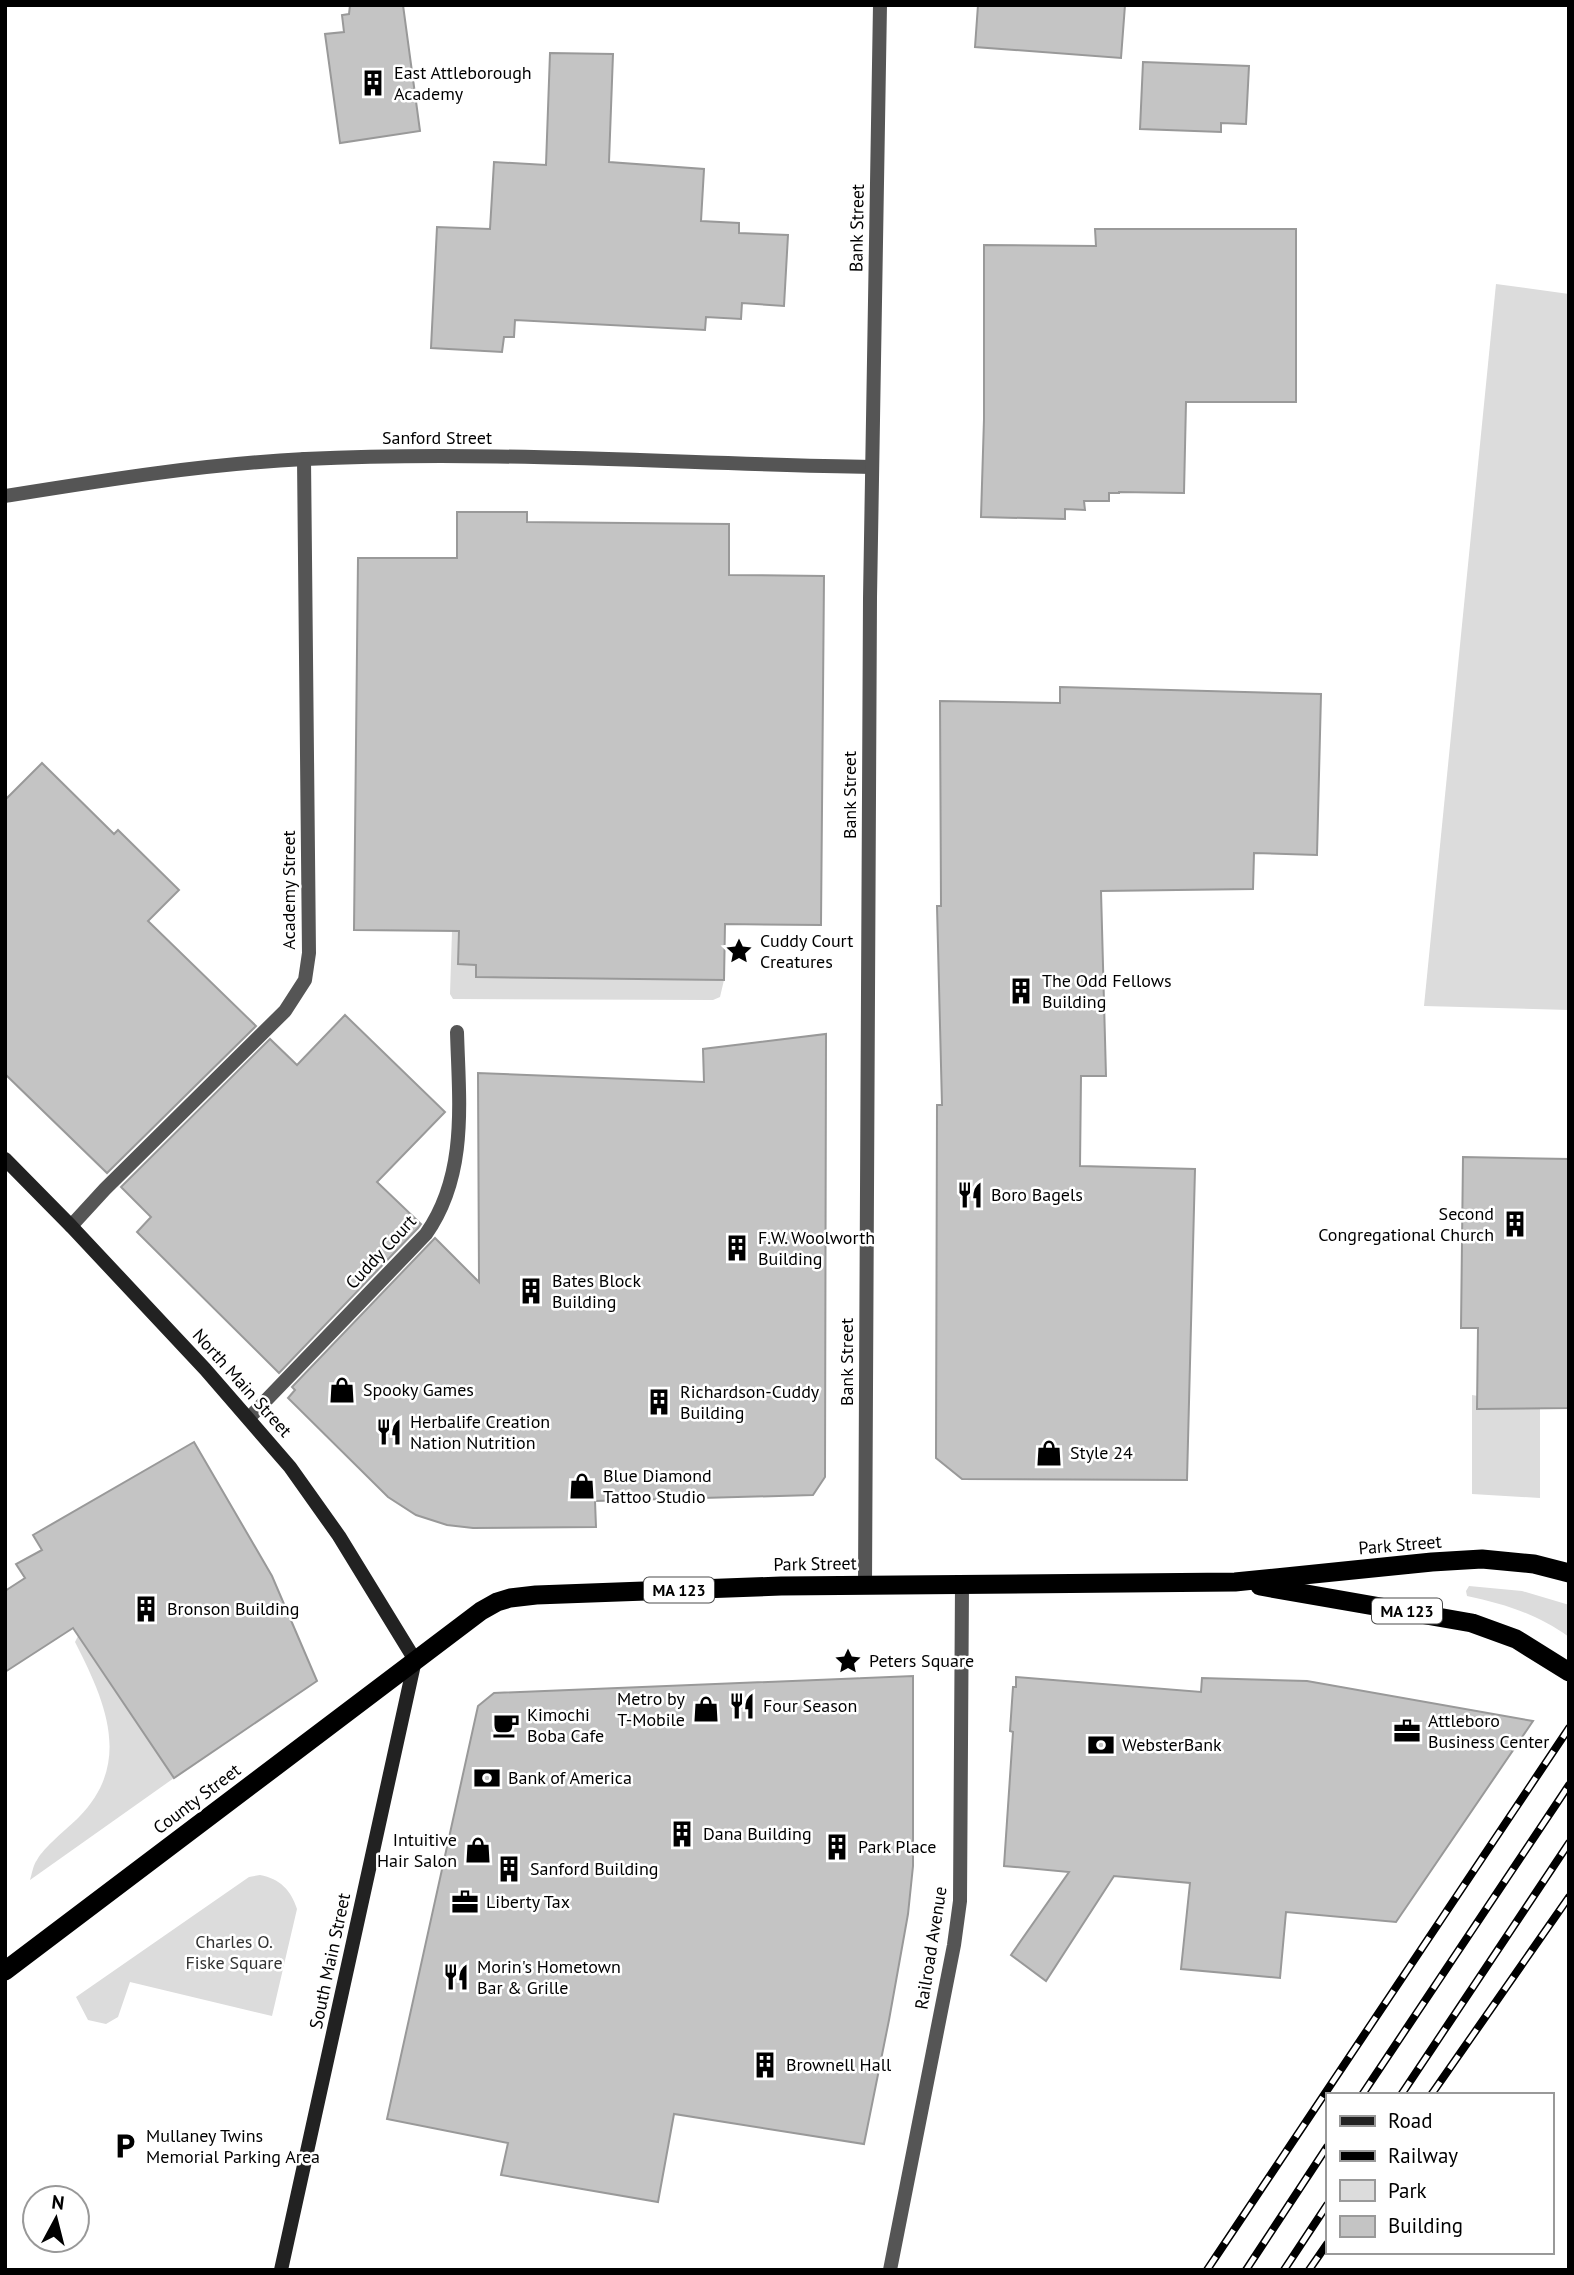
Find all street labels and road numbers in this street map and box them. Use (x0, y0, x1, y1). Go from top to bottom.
street label: Bank Street (844, 184, 869, 272)
street label: Sanford Street (382, 426, 492, 449)
street label: Bank Street (838, 751, 861, 839)
street label: Academy Street (277, 830, 300, 950)
street label: Cuddy Court (340, 1210, 421, 1294)
street label: Bank Street (835, 1318, 858, 1406)
street label: North Main Street (188, 1324, 297, 1442)
street label: Park Street (1357, 1529, 1442, 1560)
street label: Park Street (773, 1551, 857, 1576)
road number: MA 123 (644, 1578, 714, 1602)
road number: MA 123 (1372, 1598, 1442, 1624)
street label: County Street (148, 1758, 245, 1839)
street label: Railroad Avenue (909, 1885, 952, 2011)
street label: South Main Street (304, 1891, 355, 2031)

